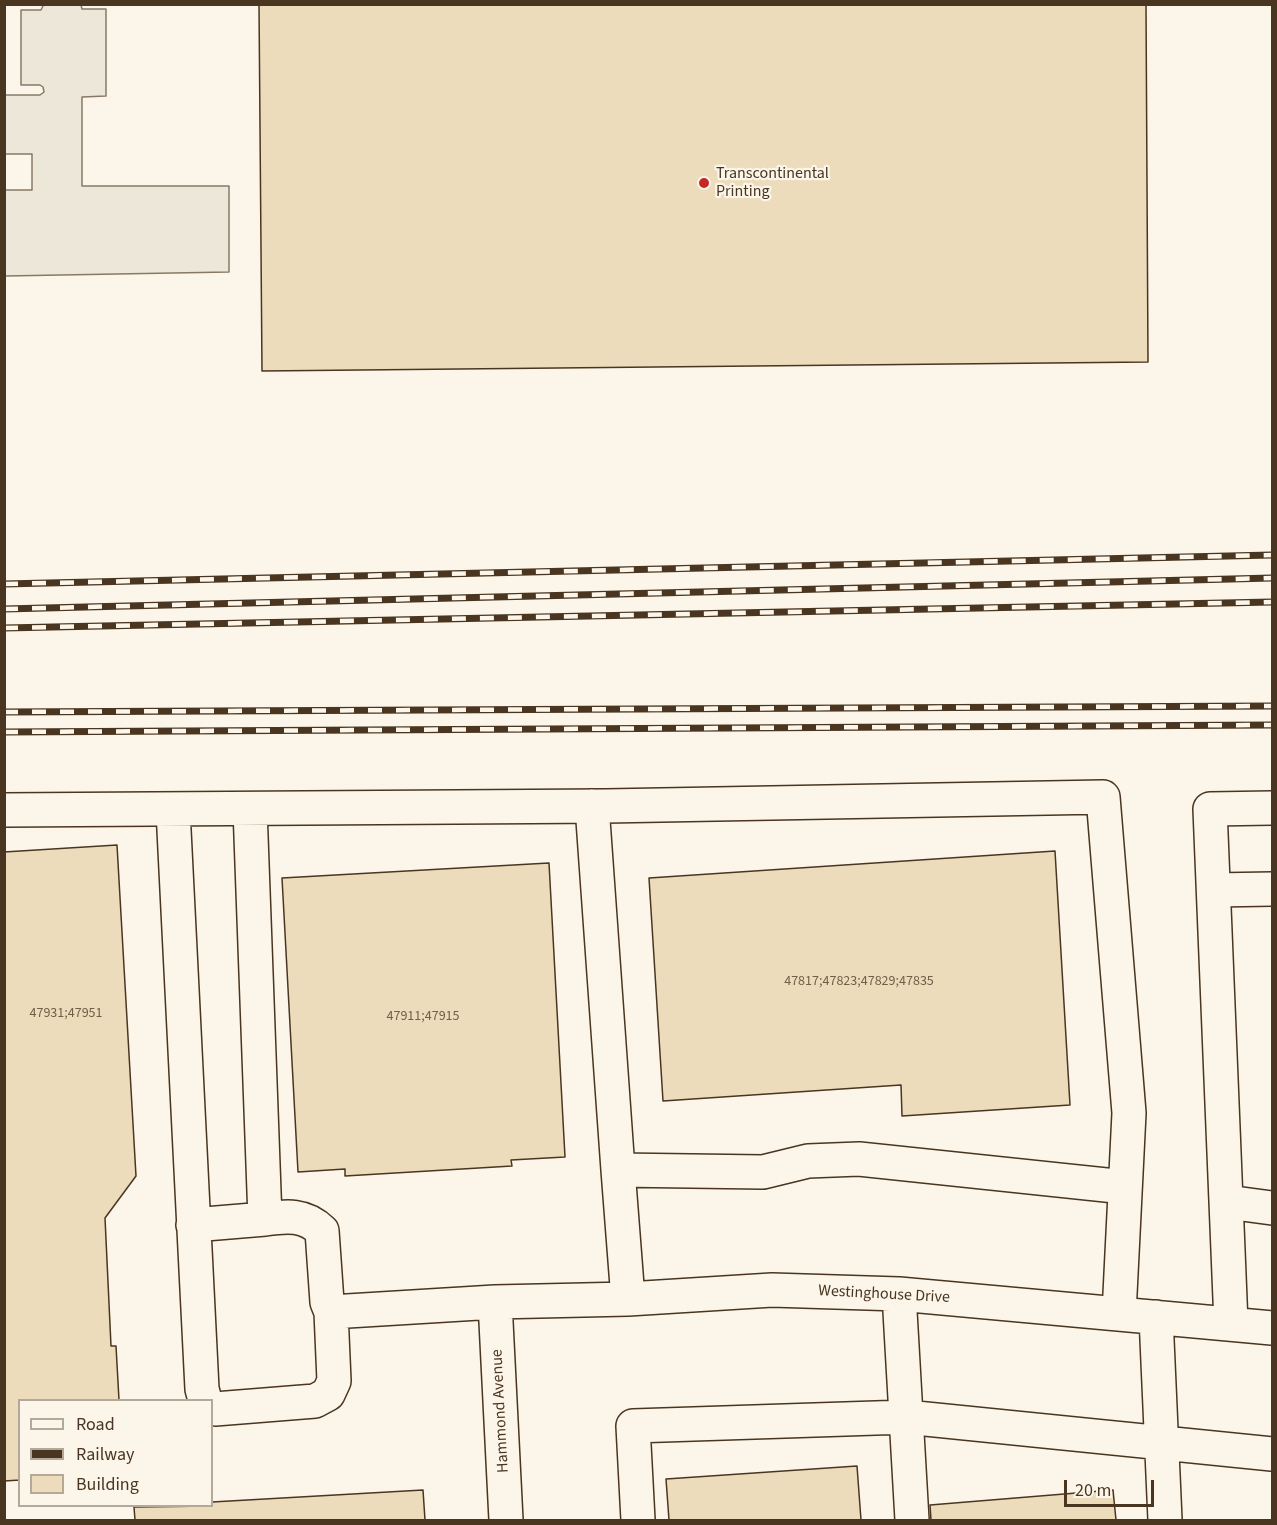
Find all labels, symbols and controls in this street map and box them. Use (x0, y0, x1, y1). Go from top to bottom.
place label: Transcontinental Printing (716, 164, 829, 202)
marker: Transcontinental Printing (697, 176, 711, 190)
house number: 47817;47823;47829;47835 (784, 974, 934, 990)
house number: 47931;47951 (29, 1006, 103, 1022)
house number: 47911;47915 (386, 1009, 460, 1025)
street label: Westinghouse Drive (818, 1282, 950, 1308)
street label: Hammond Avenue (488, 1349, 514, 1473)
legend (18, 1399, 213, 1507)
text: Road (76, 1412, 115, 1437)
text: Railway (76, 1442, 135, 1467)
scale bar (1067, 1468, 1157, 1506)
text: Building (76, 1472, 139, 1497)
text: 20 m (1075, 1478, 1111, 1503)

